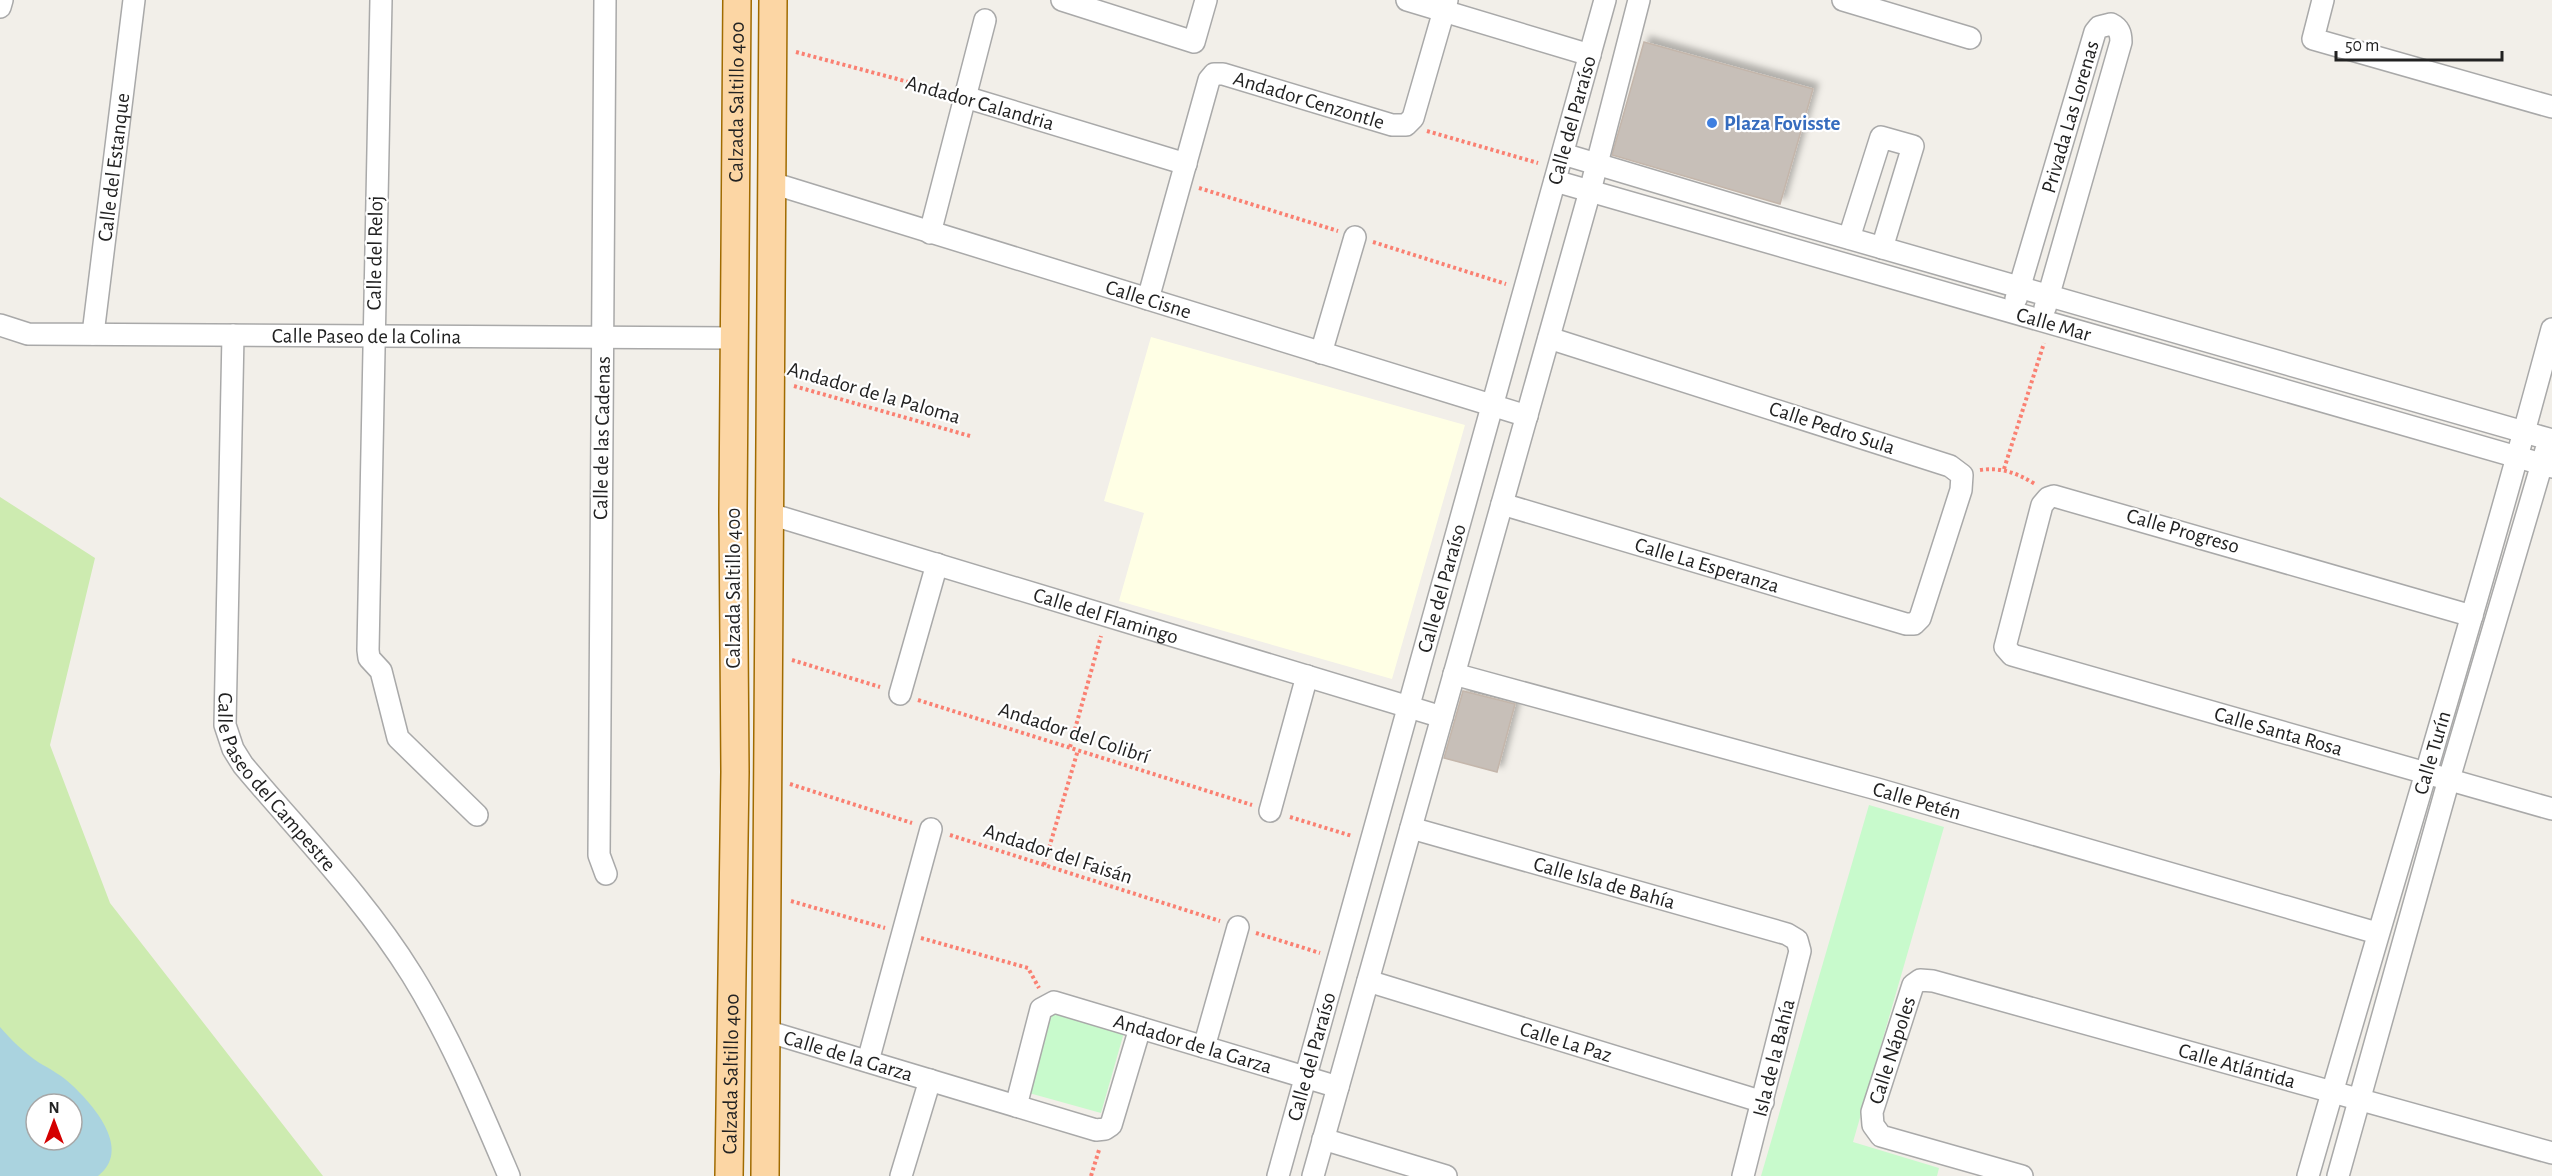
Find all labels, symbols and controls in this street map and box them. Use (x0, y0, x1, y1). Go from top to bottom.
street label: Calzada Saltillo 400 (725, 22, 747, 183)
scale bar (2336, 24, 2502, 62)
text: 50 m (2345, 37, 2379, 55)
street label: Privada Las Lorenas (2037, 38, 2102, 195)
street label: Calle del Paraíso (1544, 53, 1600, 187)
street label: Andador Cenzontle (1231, 67, 1387, 133)
street label: Andador Calandria (904, 72, 1057, 134)
street label: Calle del Estanque (94, 92, 133, 243)
place label: Plaza Fovisste (1724, 113, 1840, 134)
marker: Plaza Fovisste (1705, 116, 1719, 130)
street label: Calle del Reloj (363, 195, 387, 311)
street label: Calle Cisne (1103, 276, 1194, 322)
street label: Calle Mar (2014, 303, 2094, 345)
street label: Calle Paseo de la Colina (272, 325, 462, 347)
street label: Calle de las Cadenas (590, 356, 614, 520)
street label: Andador de la Paloma (785, 358, 963, 428)
street label: Calle Pedro Sula (1767, 398, 1898, 458)
street label: Calle Progreso (2124, 505, 2242, 557)
street label: Calzada Saltillo 400 (723, 508, 744, 668)
street label: Calle del Paraíso (1414, 522, 1469, 655)
street label: Calle La Esperanza (1632, 534, 1782, 596)
street label: Calle del Flamingo (1031, 584, 1181, 647)
street label: Calle Paseo del Campestre (214, 692, 340, 875)
street label: Andador del Colibrí (996, 699, 1153, 768)
street label: Calle Santa Rosa (2212, 703, 2345, 759)
street label: Calle Turín (2410, 708, 2454, 797)
street label: Calle Petén (1870, 778, 1964, 823)
street label: Andador del Faisán (981, 820, 1135, 888)
street label: Calle Isla de Bahía (1531, 853, 1678, 913)
street label: Calle del Paraíso (1283, 990, 1339, 1123)
street label: Calzada Saltillo 400 (719, 993, 742, 1155)
street label: Calle Nápoles (1865, 994, 1919, 1107)
street label: Isla de la Bahía (1749, 997, 1799, 1119)
street label: Andador de la Garza (1111, 1010, 1275, 1077)
street label: Calle La Paz (1518, 1018, 1614, 1066)
street label: Calle de la Garza (781, 1026, 916, 1085)
street label: Calle Atlántida (2176, 1039, 2298, 1092)
north arrow (24, 1092, 84, 1152)
text: N (48, 1100, 60, 1116)

